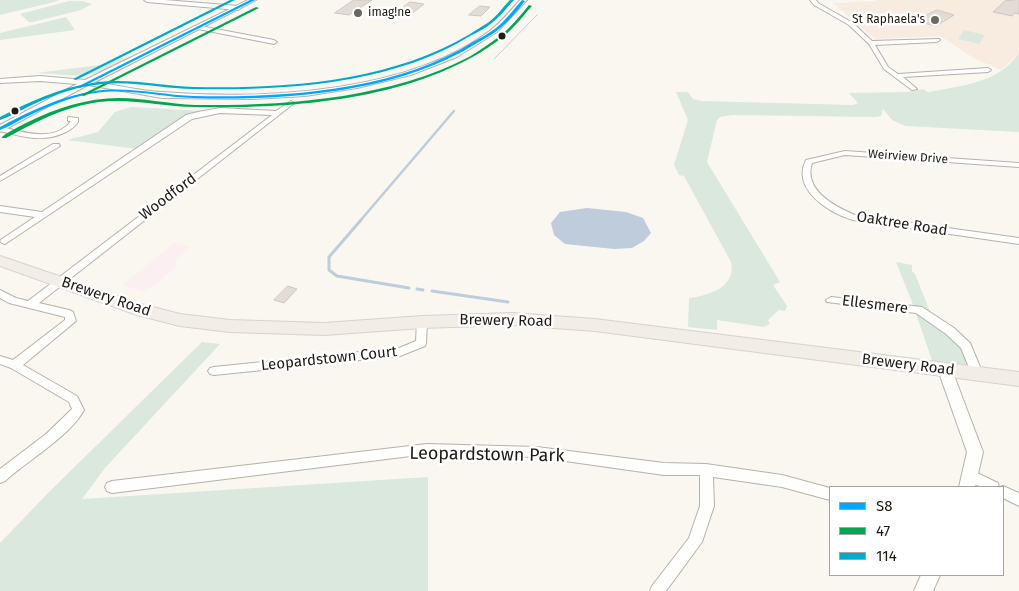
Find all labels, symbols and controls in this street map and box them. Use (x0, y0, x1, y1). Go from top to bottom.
place label: imag!ne (368, 6, 411, 20)
marker: imag!ne (352, 7, 364, 19)
place label: St Raphaela's (852, 13, 925, 27)
marker: St Raphaela's (929, 14, 941, 26)
unlabelled marker (497, 31, 507, 41)
unlabelled marker (10, 106, 20, 116)
street label: Weirview Drive (868, 147, 948, 167)
street label: Woodford (136, 170, 200, 224)
street label: Oaktree Road (855, 208, 949, 240)
street label: Brewery Road (59, 273, 153, 321)
street label: Ellesmere (841, 292, 909, 318)
street label: Brewery Road (459, 311, 553, 331)
street label: Leopardstown Court (260, 343, 398, 375)
street label: Brewery Road (861, 350, 955, 380)
street label: Leopardstown Park (409, 443, 565, 467)
legend (829, 486, 1004, 576)
text: S8 (876, 497, 892, 515)
text: 47 (876, 522, 890, 540)
text: 114 (876, 547, 897, 565)

